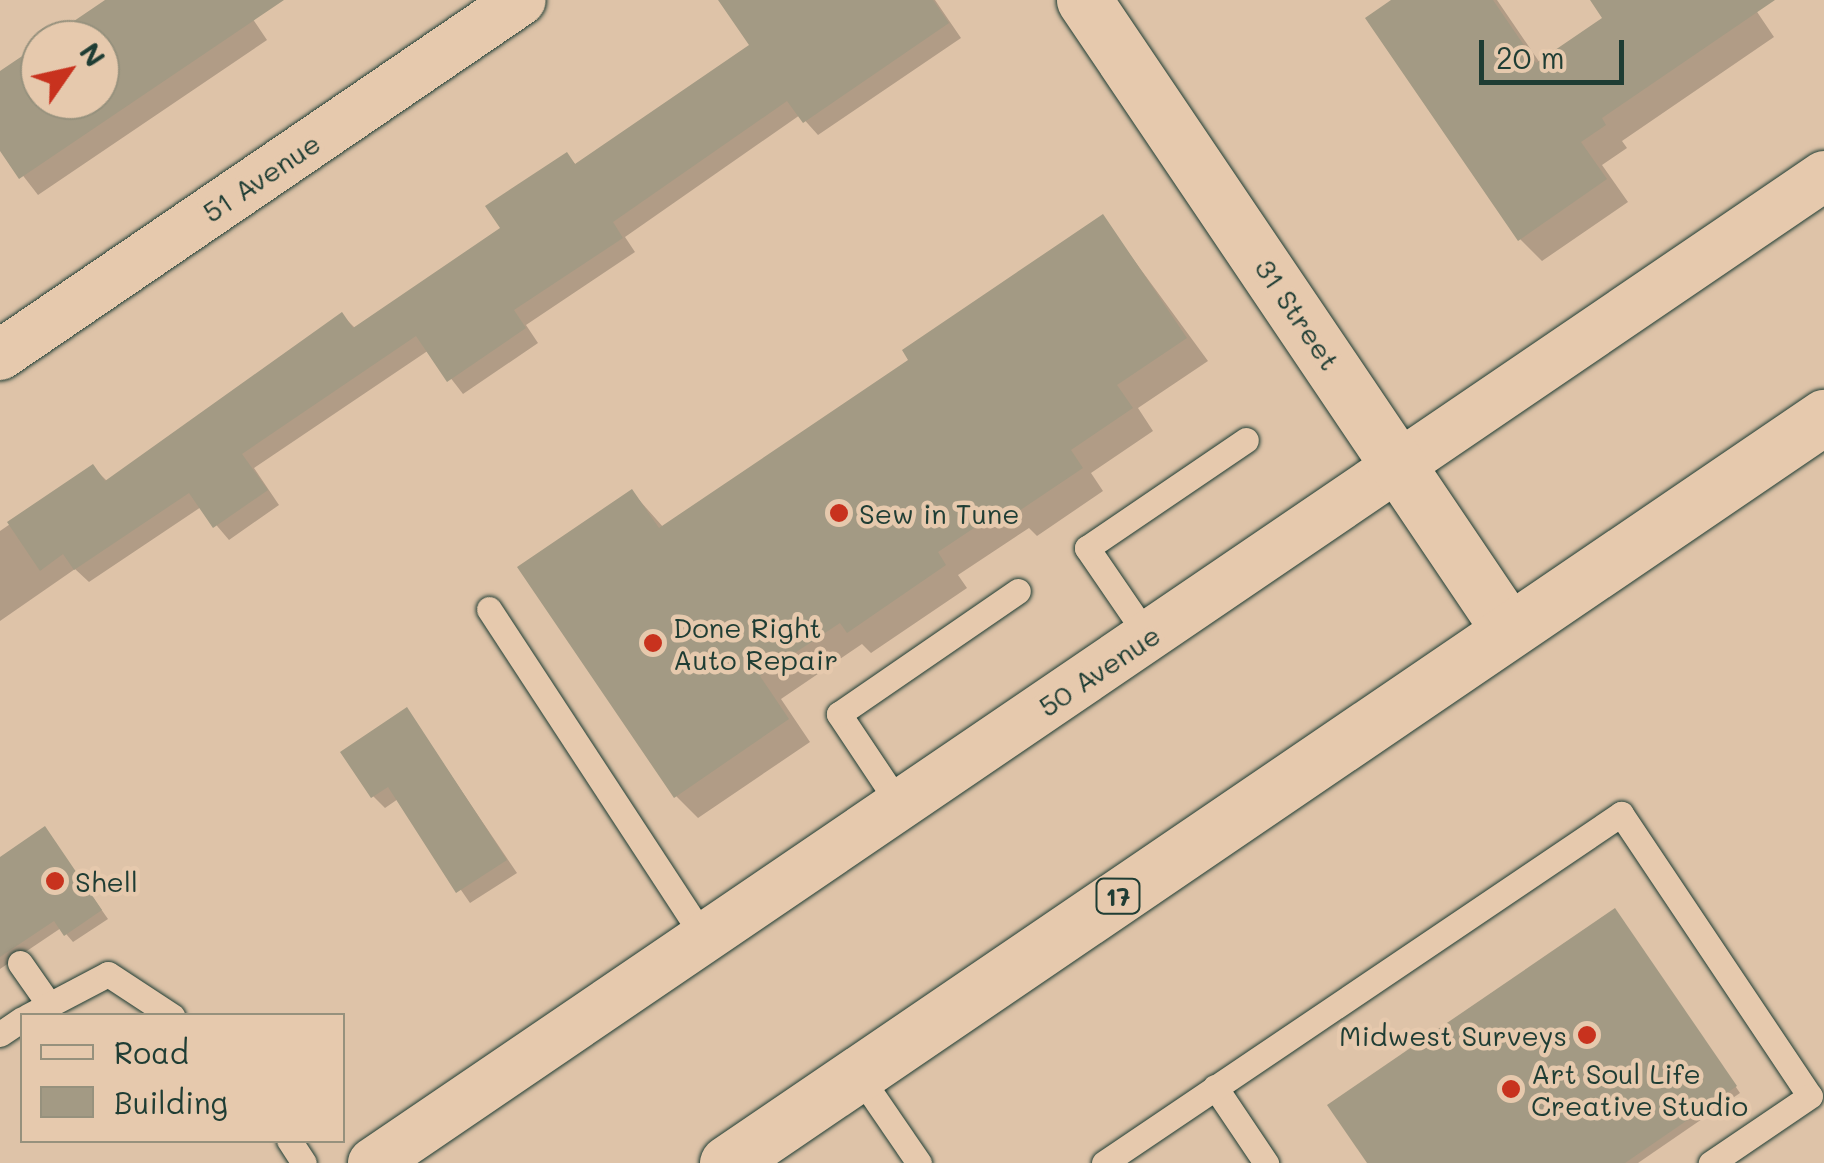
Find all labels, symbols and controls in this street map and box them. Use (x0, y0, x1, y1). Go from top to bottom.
north arrow (20, 20, 120, 120)
scale bar (1484, 20, 1629, 82)
text: N (72, 35, 114, 73)
text: 20 m (1496, 37, 1565, 77)
street label: 51 Avenue (196, 125, 326, 229)
street label: 31 Street (1249, 252, 1347, 376)
place label: Sew in Tune (859, 496, 1020, 530)
marker: Sew in Tune (828, 502, 850, 524)
place label: Done Right Auto Repair (673, 610, 838, 676)
street label: 50 Avenue (1032, 617, 1166, 723)
marker: Done Right Auto Repair (642, 632, 664, 654)
place label: Shell (75, 864, 138, 898)
marker: Shell (44, 870, 66, 892)
road number: 17 (1096, 876, 1140, 916)
legend (20, 1013, 345, 1143)
place label: Midwest Surveys (1339, 1018, 1567, 1052)
marker: Midwest Surveys (1576, 1024, 1598, 1046)
text: Road (114, 1032, 189, 1072)
place label: Art Soul Life Creative Studio (1531, 1056, 1748, 1122)
marker: Art Soul Life Creative Studio (1500, 1078, 1522, 1100)
text: Building (114, 1082, 228, 1122)

